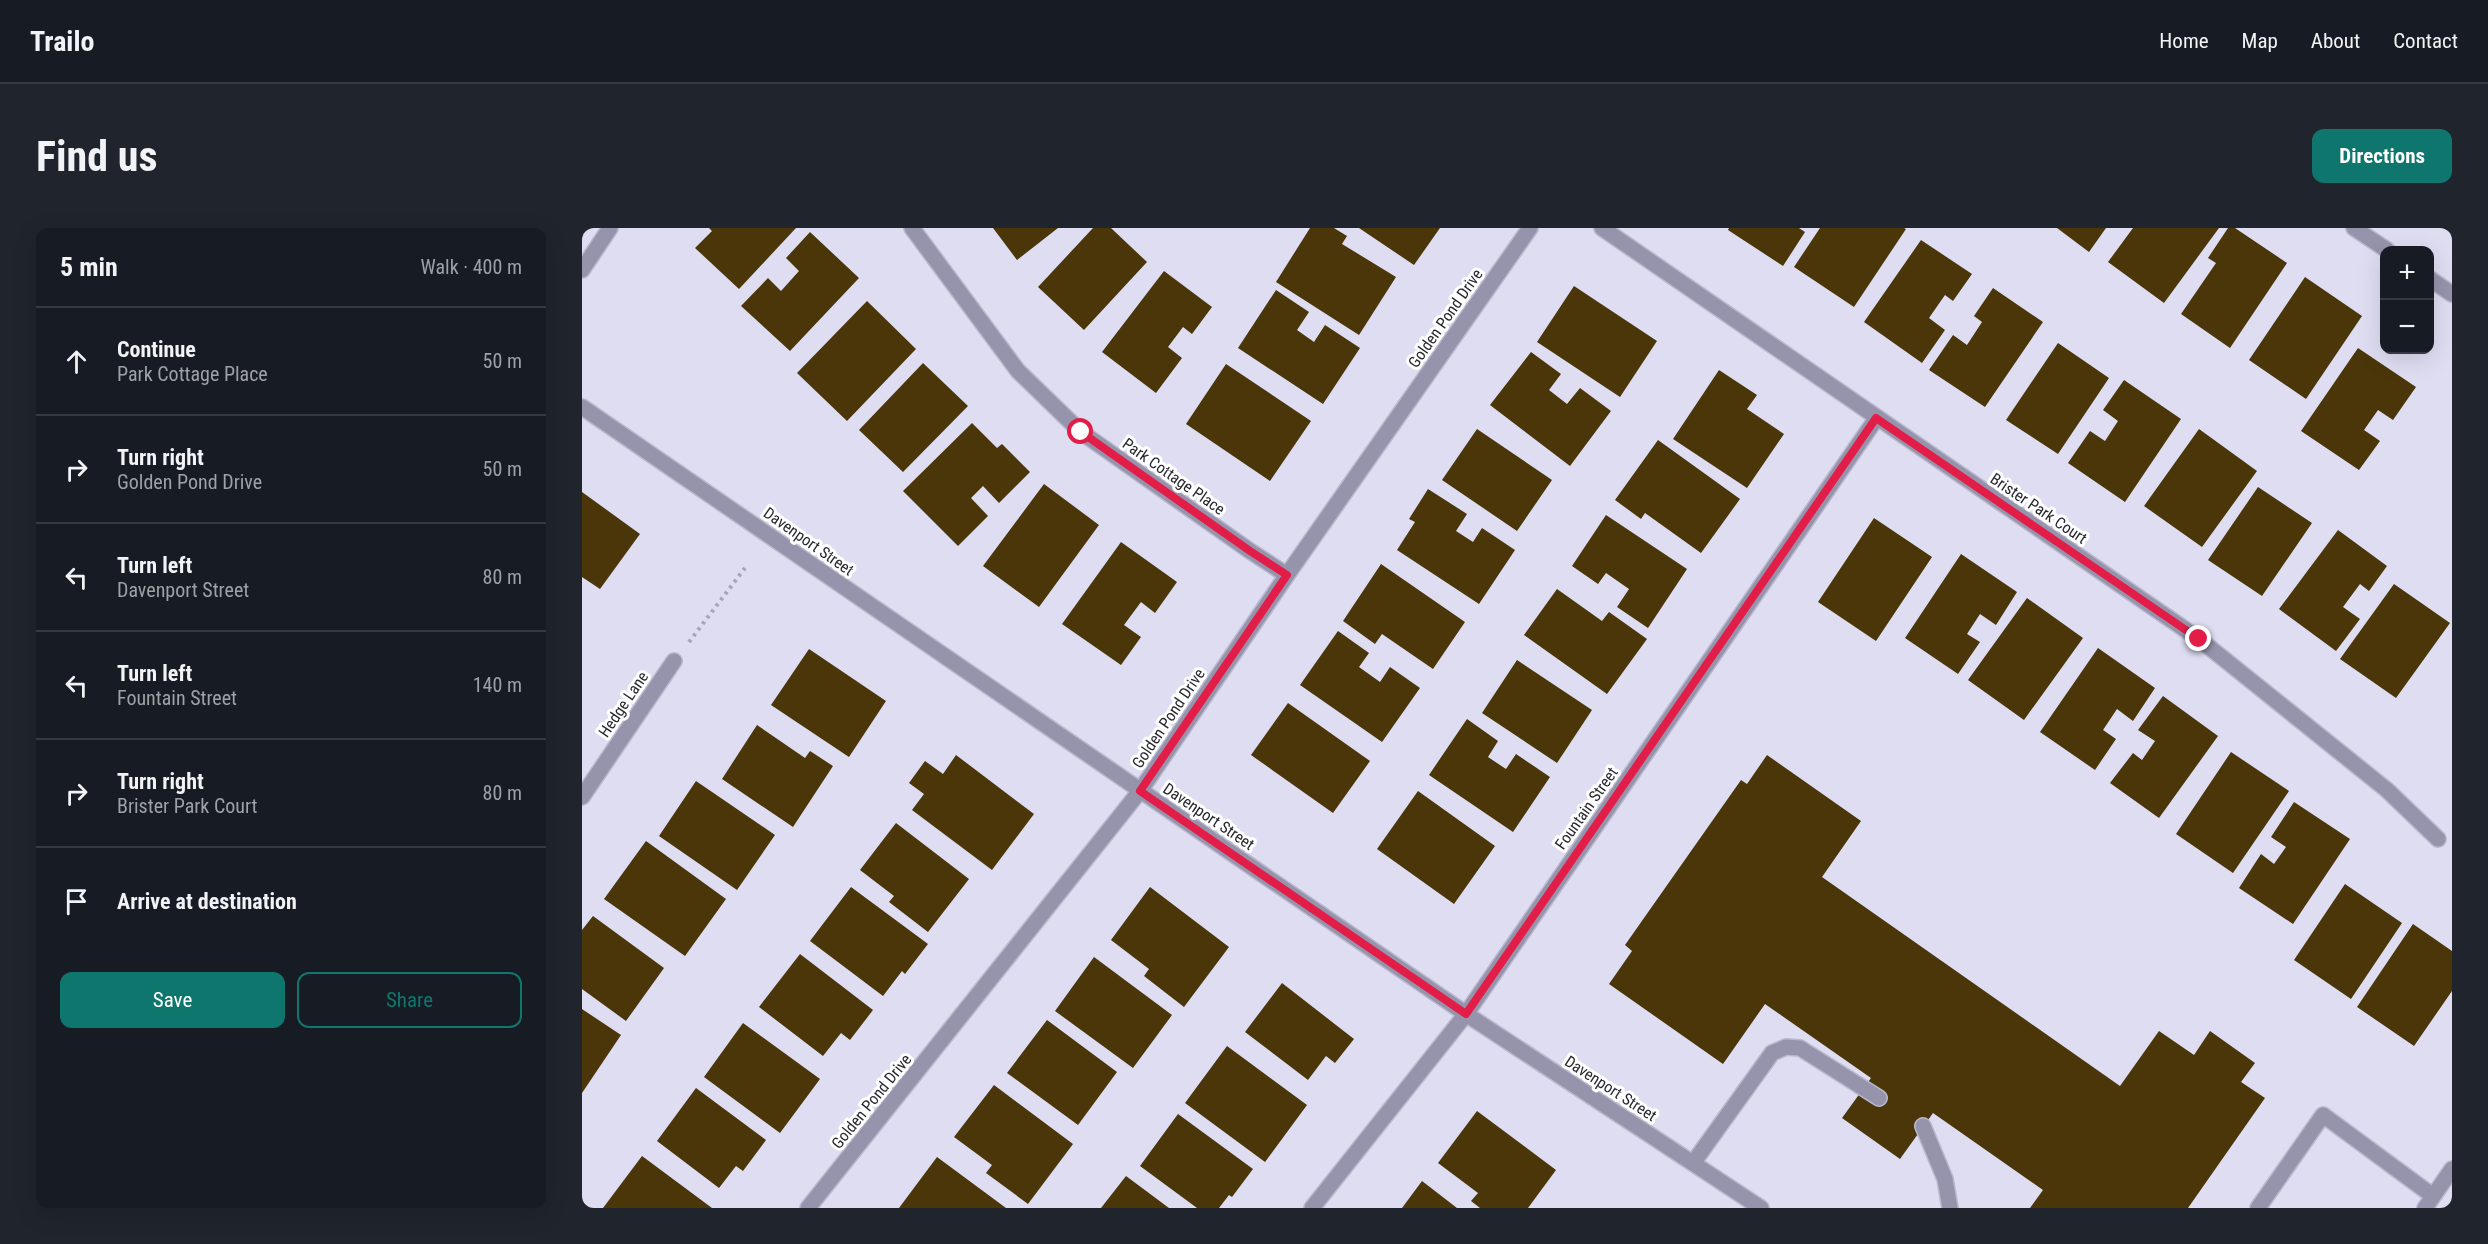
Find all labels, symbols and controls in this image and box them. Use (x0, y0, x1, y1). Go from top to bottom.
text: Trailo (30, 25, 94, 58)
text: Home (2159, 29, 2209, 53)
text: Map (2242, 29, 2278, 53)
text: About (2311, 29, 2360, 53)
text: Contact (2393, 29, 2458, 53)
button: Directions (2312, 129, 2452, 183)
text: Find us (36, 132, 157, 181)
map controls (2380, 246, 2434, 354)
button: + (2380, 246, 2434, 300)
text: 5 min (60, 252, 118, 282)
text: Walk · 400 m (421, 255, 522, 279)
street label: Golden Pond Drive (1404, 265, 1486, 371)
button: − (2380, 300, 2434, 354)
text: Continue (117, 337, 196, 362)
icon: ahead (60, 345, 93, 378)
text: 50 m (483, 349, 522, 373)
text: Park Cottage Place (117, 362, 268, 386)
route start (1067, 418, 1093, 444)
street label: Park Cottage Place (1119, 434, 1229, 519)
text: Turn right (117, 445, 204, 470)
icon: right (60, 453, 93, 486)
text: 50 m (483, 457, 522, 481)
street label: Brister Park Court (1987, 469, 2091, 548)
text: Golden Pond Drive (117, 470, 262, 494)
street label: Davenport Street (760, 503, 858, 580)
text: Turn left (117, 553, 192, 578)
icon: left (60, 561, 93, 594)
text: 80 m (483, 565, 522, 589)
text: Davenport Street (117, 578, 249, 602)
route end (2185, 625, 2211, 651)
text: Turn left (117, 661, 192, 686)
street label: Golden Pond Drive (1128, 665, 1209, 772)
street label: Hedge Lane (595, 668, 652, 741)
icon: left (60, 669, 93, 702)
text: 140 m (473, 673, 522, 697)
text: Fountain Street (117, 686, 237, 710)
street label: Fountain Street (1551, 763, 1622, 853)
text: Turn right (117, 769, 204, 794)
icon: right (60, 777, 93, 810)
street label: Davenport Street (1160, 779, 1258, 854)
text: 80 m (483, 781, 522, 805)
text: Brister Park Court (117, 794, 258, 818)
icon: arrive (60, 885, 93, 918)
text: Arrive at destination (117, 889, 297, 914)
button: Save (60, 972, 285, 1028)
button: Share (297, 972, 522, 1028)
street label: Golden Pond Drive (827, 1050, 915, 1152)
street label: Davenport Street (1561, 1052, 1660, 1125)

